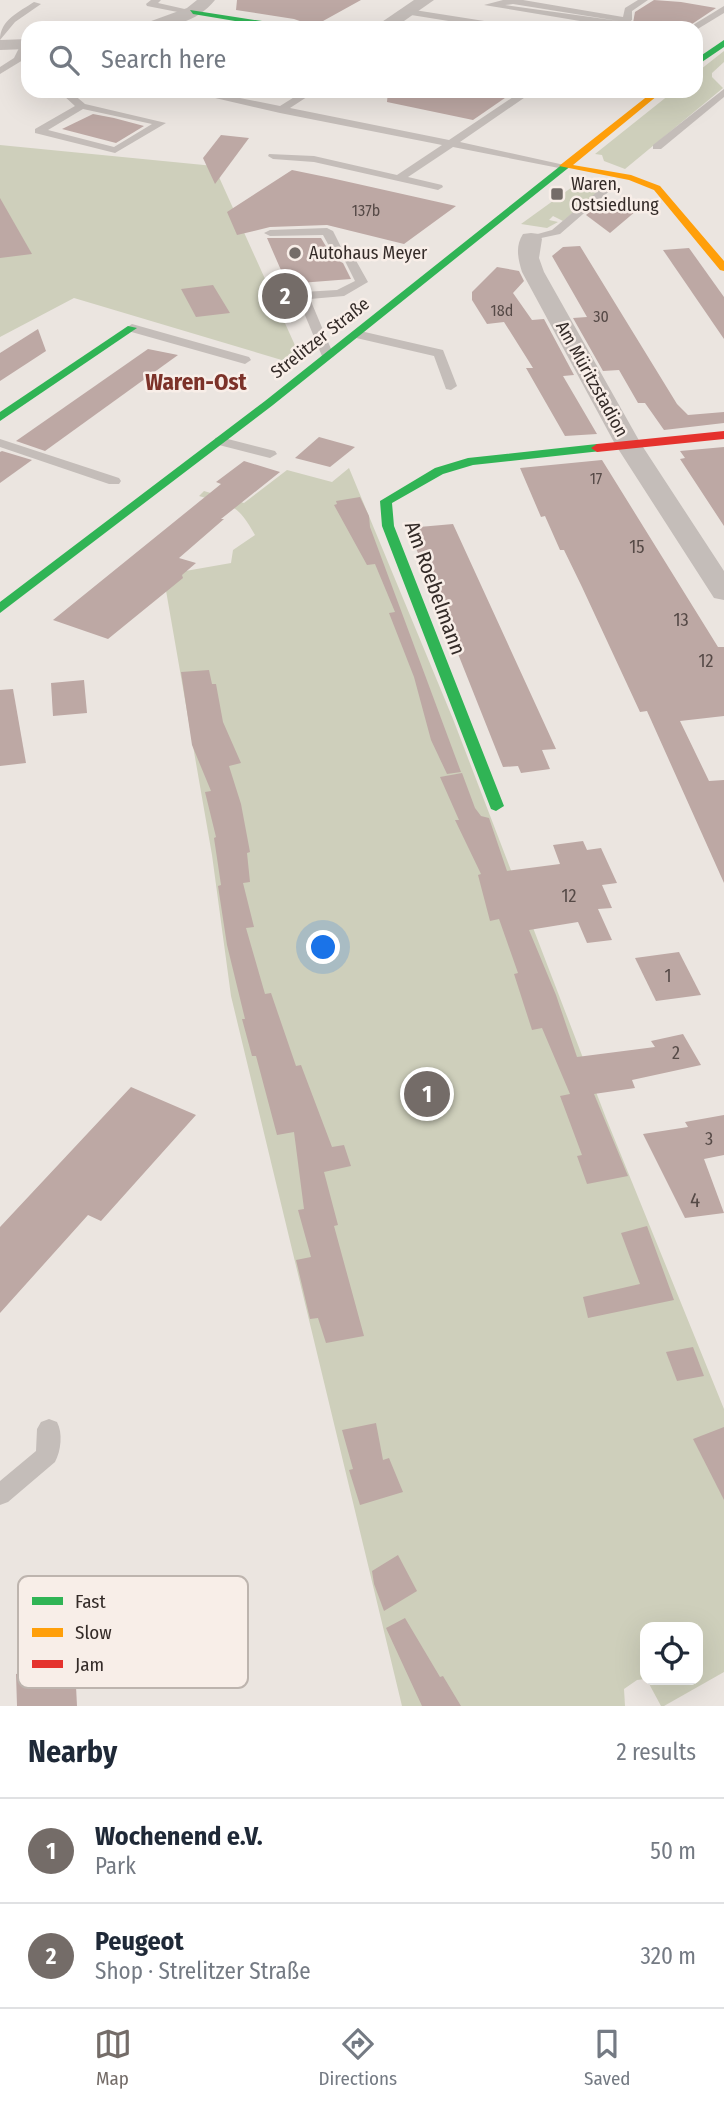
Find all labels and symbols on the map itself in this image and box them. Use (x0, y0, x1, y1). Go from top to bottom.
place label: Waren, Ostsiedlung (571, 173, 659, 216)
marker: Waren, Ostsiedlung (549, 186, 565, 202)
house number: 137b (352, 201, 380, 220)
place label: Autohaus Meyer (309, 242, 428, 264)
marker: Autohaus Meyer (287, 245, 303, 261)
pin: 2 (262, 270, 308, 322)
street label: Strelitzer Straße (266, 293, 374, 383)
house number: 18d (491, 301, 513, 320)
house number: 30 (593, 307, 609, 326)
street label: Am Müritzstadion (551, 317, 633, 441)
district label: Waren-Ost (145, 368, 248, 396)
house number: 17 (590, 469, 603, 488)
street label: Am Roebelmann (399, 518, 471, 658)
house number: 15 (629, 536, 645, 558)
house number: 13 (673, 609, 689, 631)
house number: 12 (699, 650, 714, 672)
house number: 12 (562, 885, 577, 907)
your location (306, 930, 340, 964)
house number: 1 (664, 965, 672, 987)
house number: 2 (672, 1042, 680, 1064)
pin: 1 (404, 1068, 450, 1120)
house number: 3 (705, 1128, 713, 1150)
house number: 4 (690, 1187, 700, 1213)
legend (18, 1576, 248, 1688)
text: Fast (75, 1590, 106, 1613)
text: Slow (75, 1621, 112, 1644)
text: Jam (75, 1653, 104, 1676)

